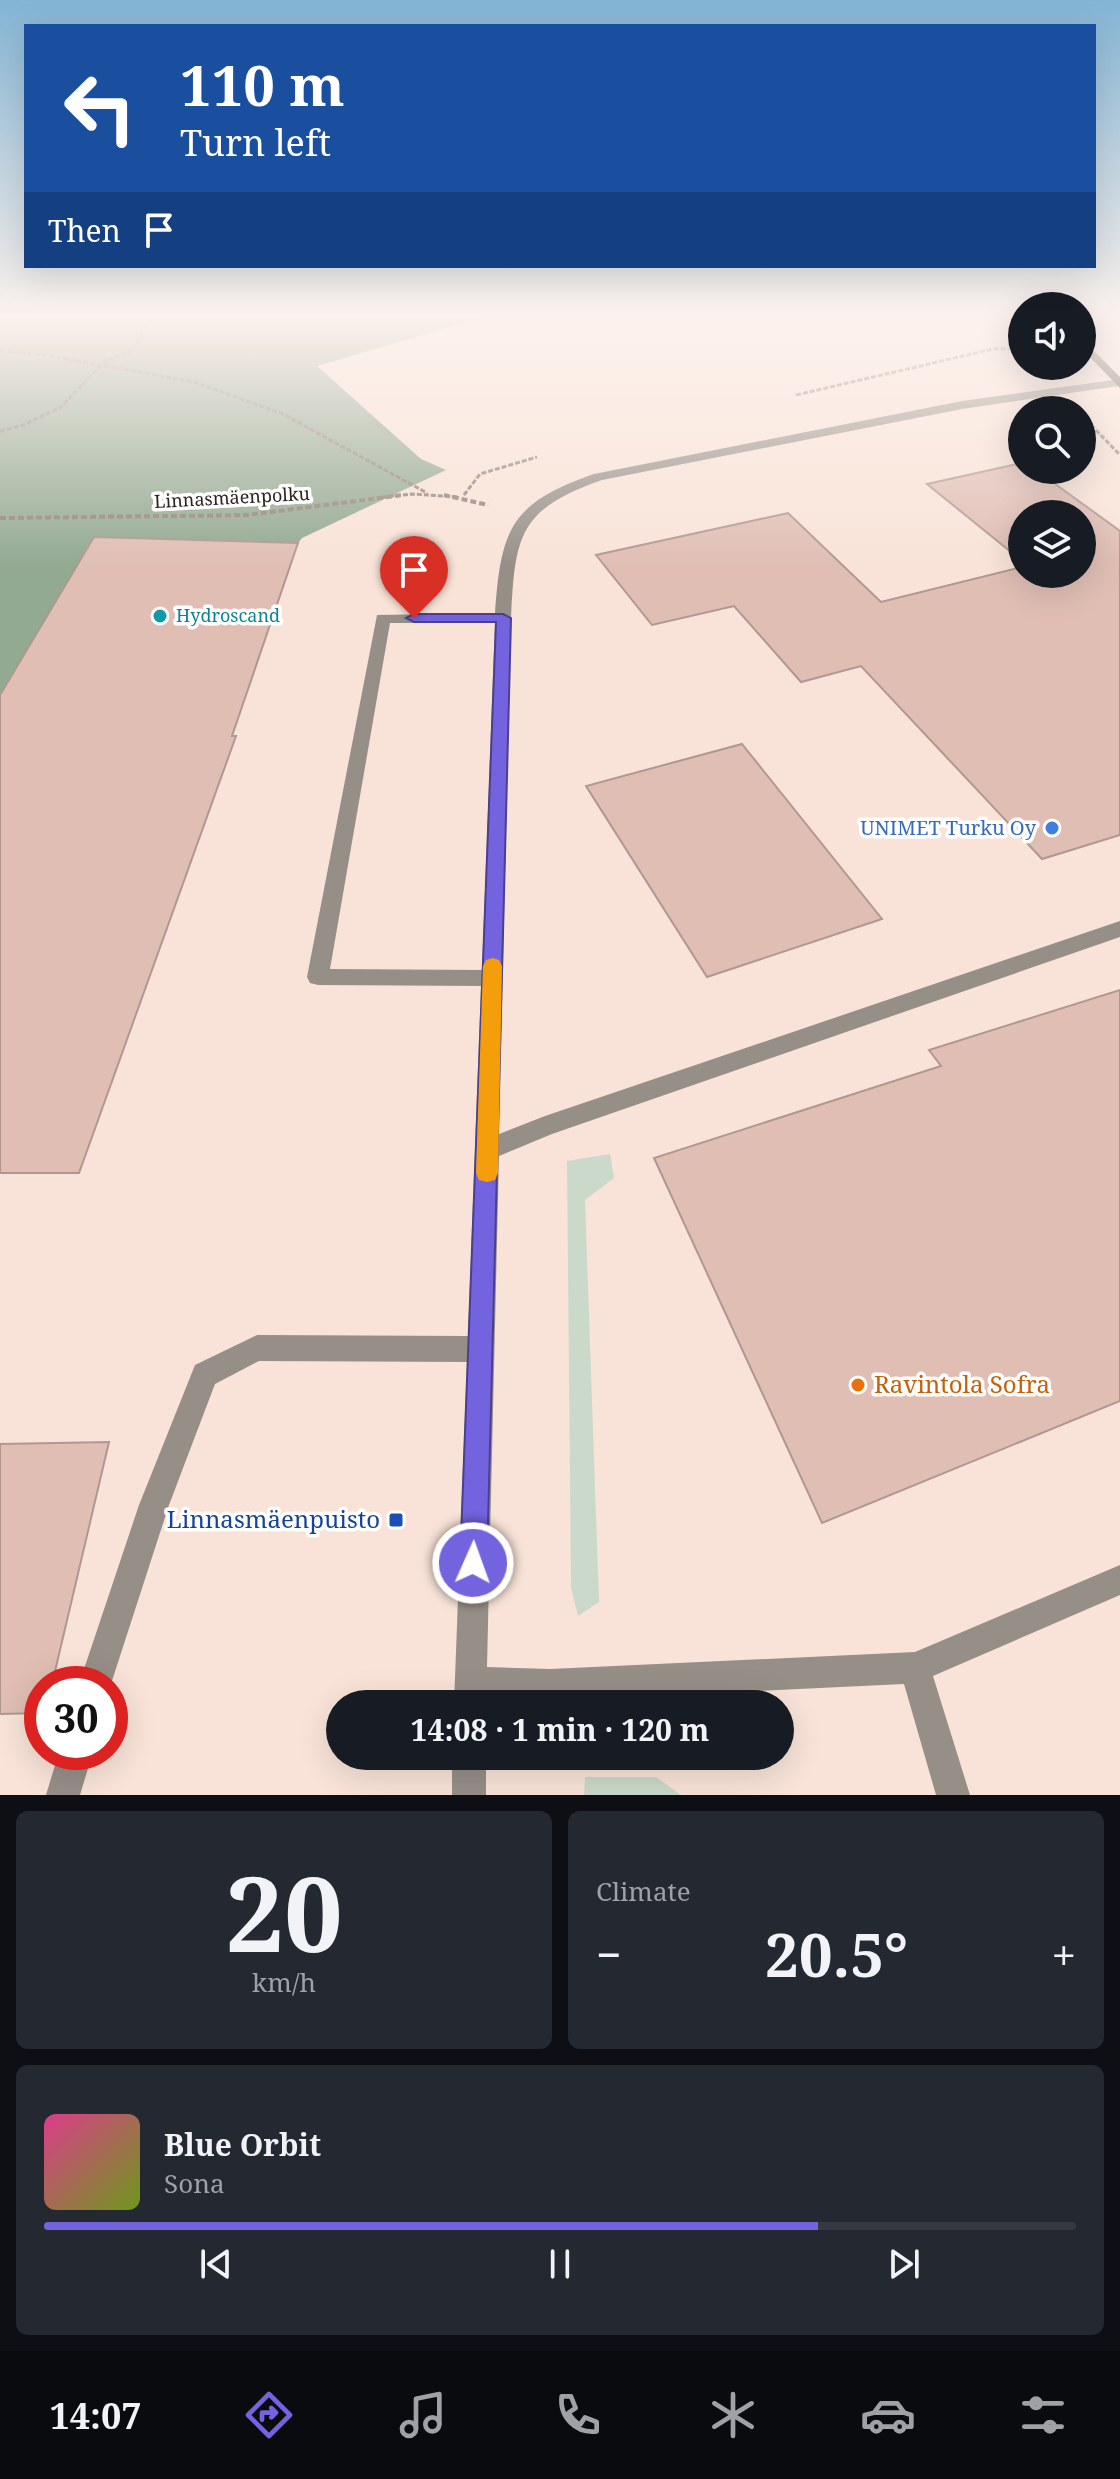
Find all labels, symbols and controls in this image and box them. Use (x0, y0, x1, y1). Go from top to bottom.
text: 110 m (180, 46, 345, 122)
icon: left (48, 56, 152, 160)
text: Turn left (180, 118, 331, 167)
icon: arrive (137, 208, 181, 252)
text: Then (48, 210, 121, 251)
map controls (1008, 292, 1096, 588)
button: sound (1008, 292, 1096, 380)
button: search (1008, 396, 1096, 484)
street label: Linnasmäenpolku (154, 481, 311, 513)
button: layers (1008, 500, 1096, 588)
pin (380, 536, 448, 618)
icon: arrive (392, 548, 436, 592)
place label: Hydroscand (176, 603, 280, 627)
marker: Hydroscand (151, 607, 169, 625)
place label: UNIMET Turku Oy (860, 814, 1037, 841)
marker: UNIMET Turku Oy (1043, 819, 1061, 837)
place label: Ravintola Sofra (874, 1367, 1050, 1400)
marker: Ravintola Sofra (849, 1376, 867, 1394)
place label: Linnasmäenpuisto (167, 1502, 380, 1535)
marker: Linnasmäenpuisto (387, 1511, 405, 1529)
position arrow (431, 1521, 515, 1605)
speed limit sign: 30 (24, 1666, 128, 1770)
text: 14:08 · 1 min · 120 m (411, 1709, 709, 1750)
text: 20 (225, 1841, 343, 1982)
text: Climate (596, 1873, 691, 1909)
text: 20.5° (765, 1913, 908, 1995)
text: − (596, 1924, 621, 1984)
text: + (1051, 1924, 1076, 1984)
text: km/h (252, 1964, 316, 2000)
text: Blue Orbit (164, 2124, 321, 2165)
text: Sona (164, 2165, 225, 2201)
icon: previous (194, 2242, 238, 2286)
icon: pause (538, 2242, 582, 2286)
icon: next (882, 2242, 926, 2286)
icon: directions (241, 2387, 297, 2443)
icon: music (395, 2387, 451, 2443)
icon: phone (550, 2387, 606, 2443)
icon: climate (705, 2387, 761, 2443)
icon: car (860, 2387, 916, 2443)
icon: filters (1015, 2387, 1071, 2443)
text: 14:07 (49, 2391, 142, 2440)

